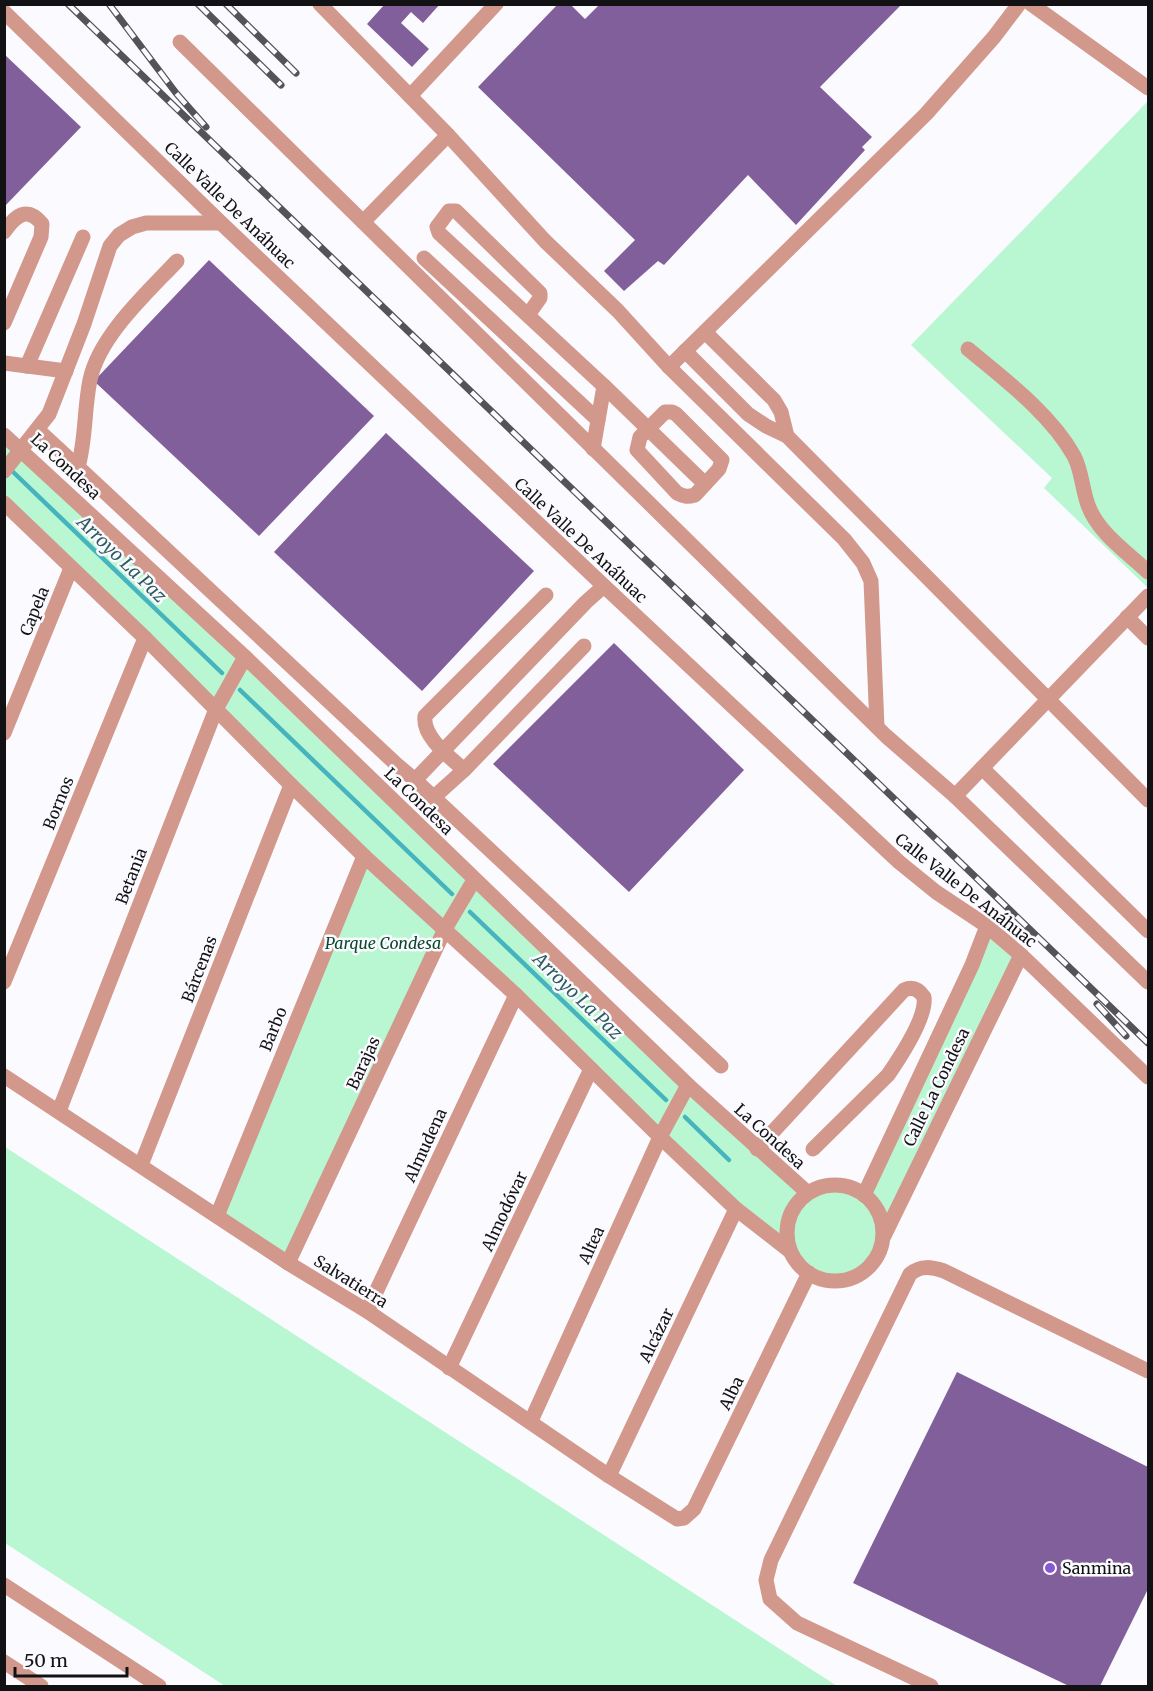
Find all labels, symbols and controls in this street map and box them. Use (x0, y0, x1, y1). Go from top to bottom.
street label: Calle Valle De Anáhuac (161, 137, 299, 273)
street label: La Condesa (27, 429, 105, 504)
street label: Calle Valle De Anáhuac (511, 473, 651, 607)
water label: Arroyo La Paz (71, 509, 172, 608)
street label: Capela (15, 583, 53, 638)
street label: La Condesa (380, 763, 458, 839)
street label: Bornos (38, 773, 78, 832)
street label: Calle Valle De Anáhuac (891, 829, 1041, 951)
street label: Betania (111, 845, 151, 907)
street label: Bárcenas (177, 933, 221, 1005)
park label: Parque Condesa (325, 933, 441, 953)
water label: Arroyo La Paz (527, 946, 628, 1045)
street label: Barbo (255, 1004, 291, 1054)
street label: Calle La Condesa (899, 1024, 974, 1149)
street label: Barajas (342, 1033, 384, 1093)
street label: La Condesa (731, 1099, 810, 1173)
street label: Almudena (399, 1104, 451, 1186)
street label: Almodóvar (476, 1168, 531, 1255)
street label: Altea (573, 1223, 609, 1268)
street label: Salvatierra (310, 1250, 392, 1312)
street label: Alcázar (634, 1305, 678, 1366)
street label: Alba (714, 1373, 748, 1414)
place label: Sanmina (1062, 1558, 1132, 1578)
marker: Sanmina (1043, 1561, 1057, 1575)
scale bar (15, 1640, 128, 1678)
text: 50 m (24, 1649, 68, 1672)

